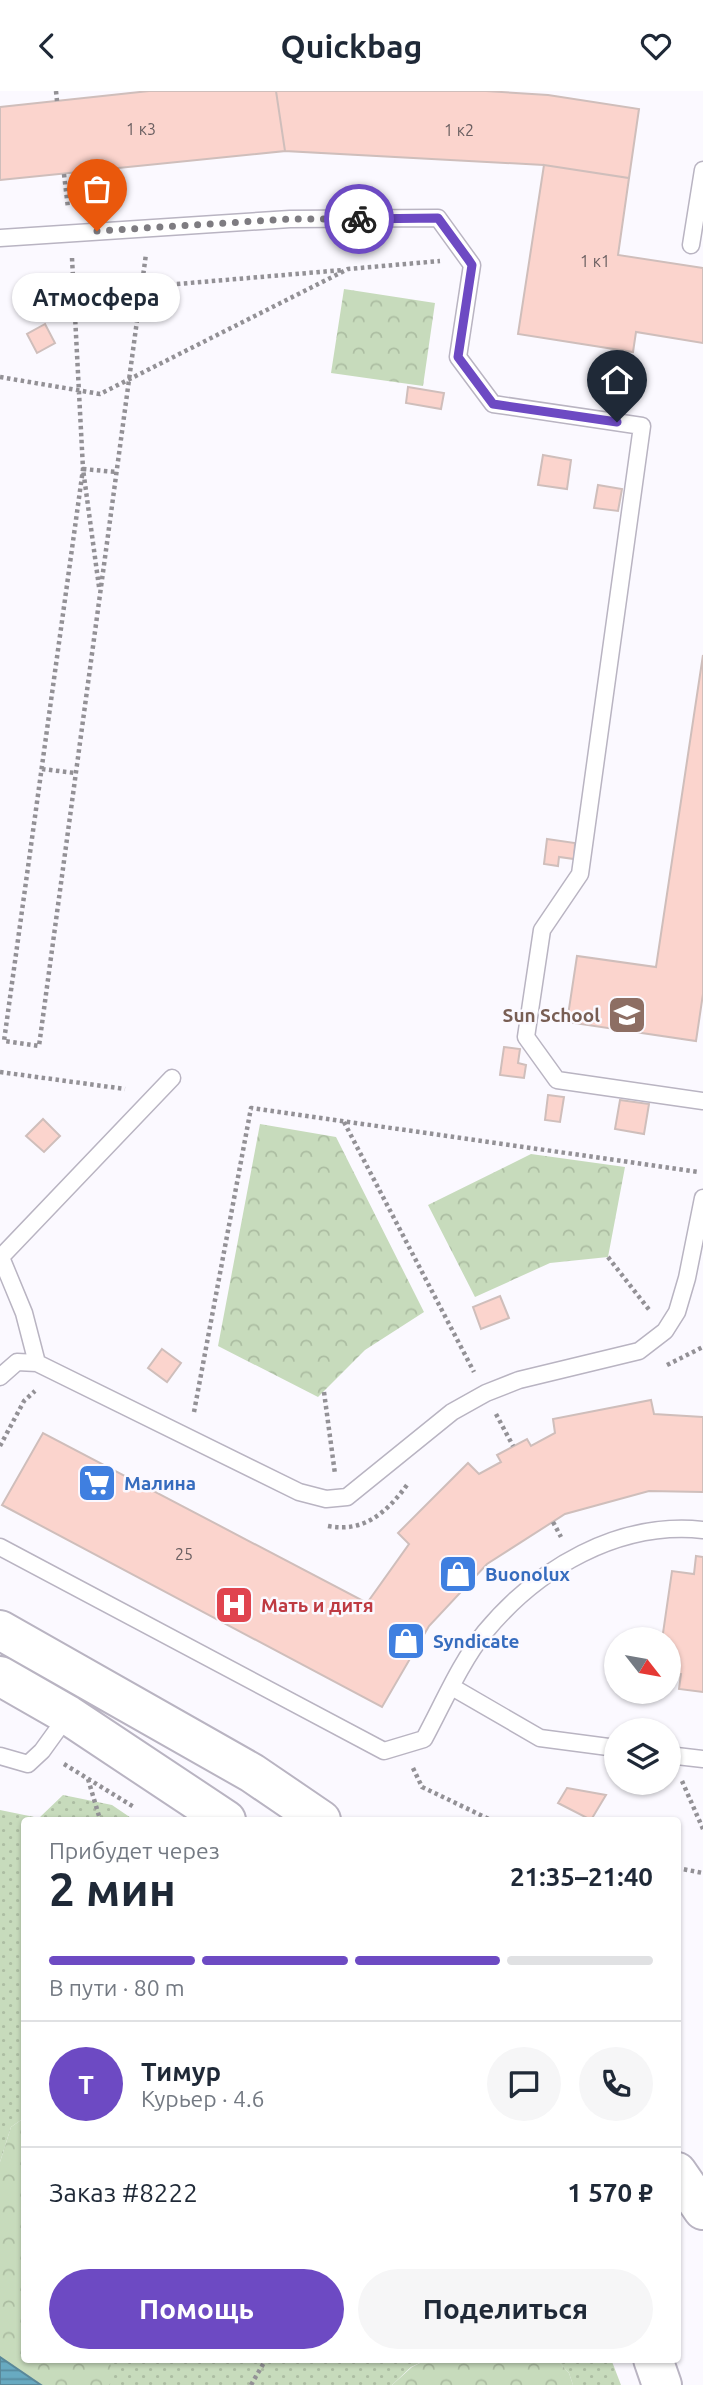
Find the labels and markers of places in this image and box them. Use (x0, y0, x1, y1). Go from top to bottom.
pin (67, 159, 127, 231)
callout: Атмосфера (13, 273, 181, 322)
pin (587, 350, 647, 422)
school or university icon: Sun School (606, 994, 648, 1036)
place label: Sun School (503, 1004, 600, 1026)
supermarket icon: Малина (76, 1462, 118, 1504)
place label: Малина (124, 1472, 196, 1494)
shop icon: Buonolux (437, 1553, 479, 1595)
place label: Buonolux (485, 1563, 571, 1585)
hospital icon: Мать и дитя (213, 1584, 255, 1626)
place label: Мать и дитя (261, 1594, 374, 1616)
shop icon: Syndicate (385, 1620, 427, 1662)
place label: Syndicate (433, 1630, 520, 1652)

